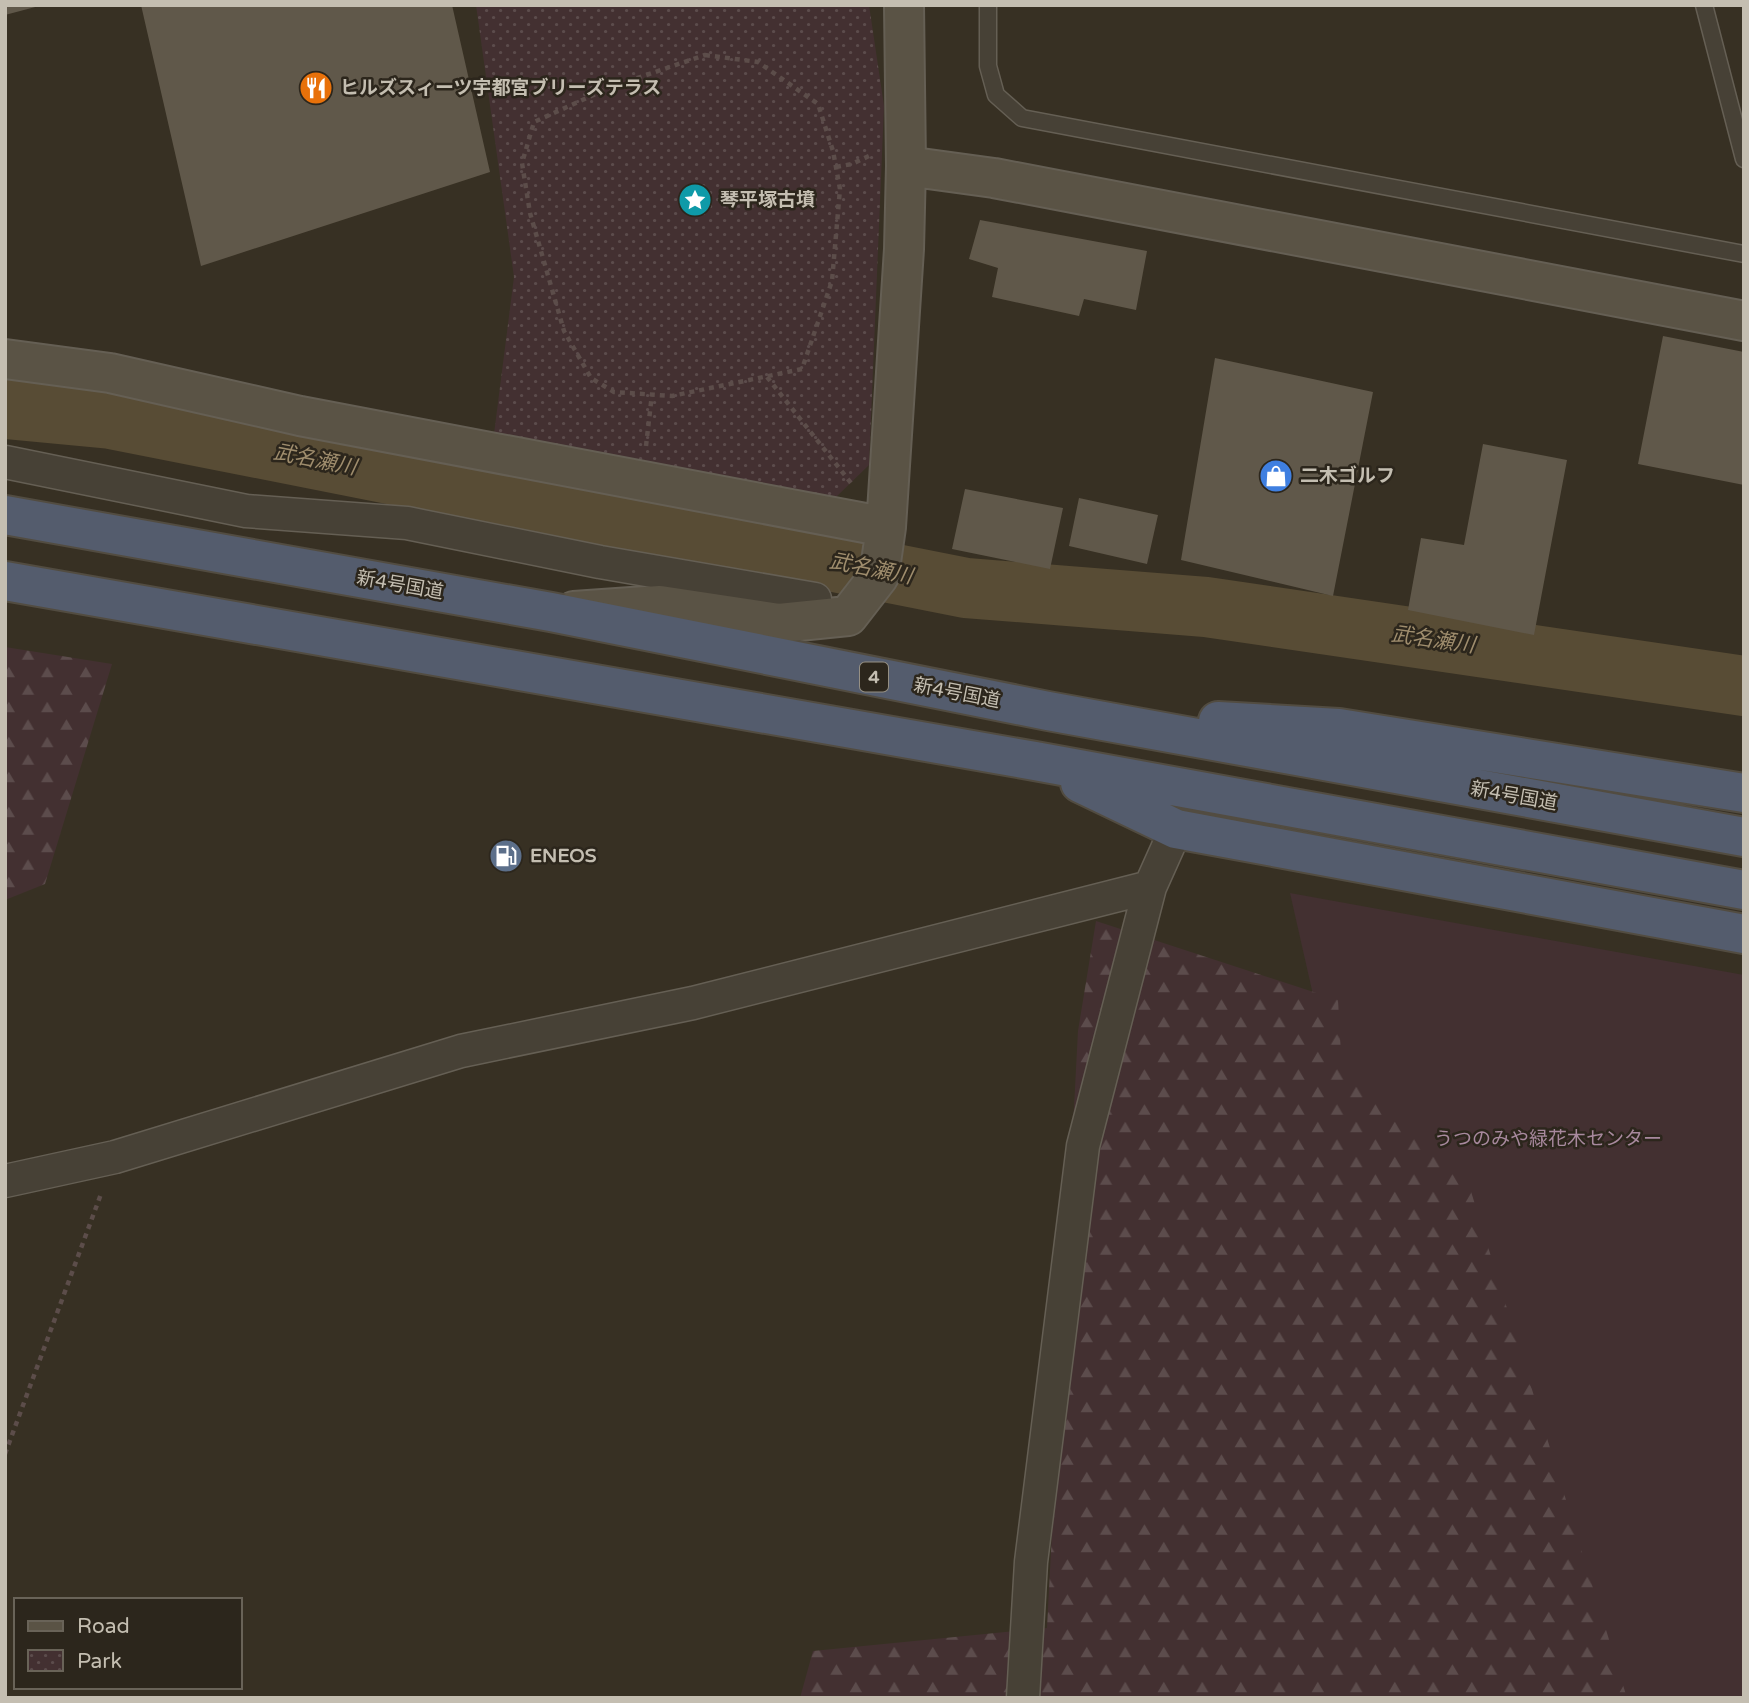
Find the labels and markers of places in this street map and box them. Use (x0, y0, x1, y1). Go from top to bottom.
restaurant icon: ヒルズスィーツ宇都宮ブリーズテラス (297, 69, 335, 107)
place label: ヒルズスィーツ宇都宮ブリーズテラス (340, 77, 661, 99)
place icon: 琴平塚古墳 (676, 181, 714, 219)
place label: 琴平塚古墳 (720, 189, 815, 211)
shop icon: 二木ゴルフ (1257, 457, 1295, 495)
place label: 二木ゴルフ (1300, 465, 1395, 487)
fuel station icon: ENEOS (487, 837, 525, 875)
place label: ENEOS (530, 845, 597, 867)

